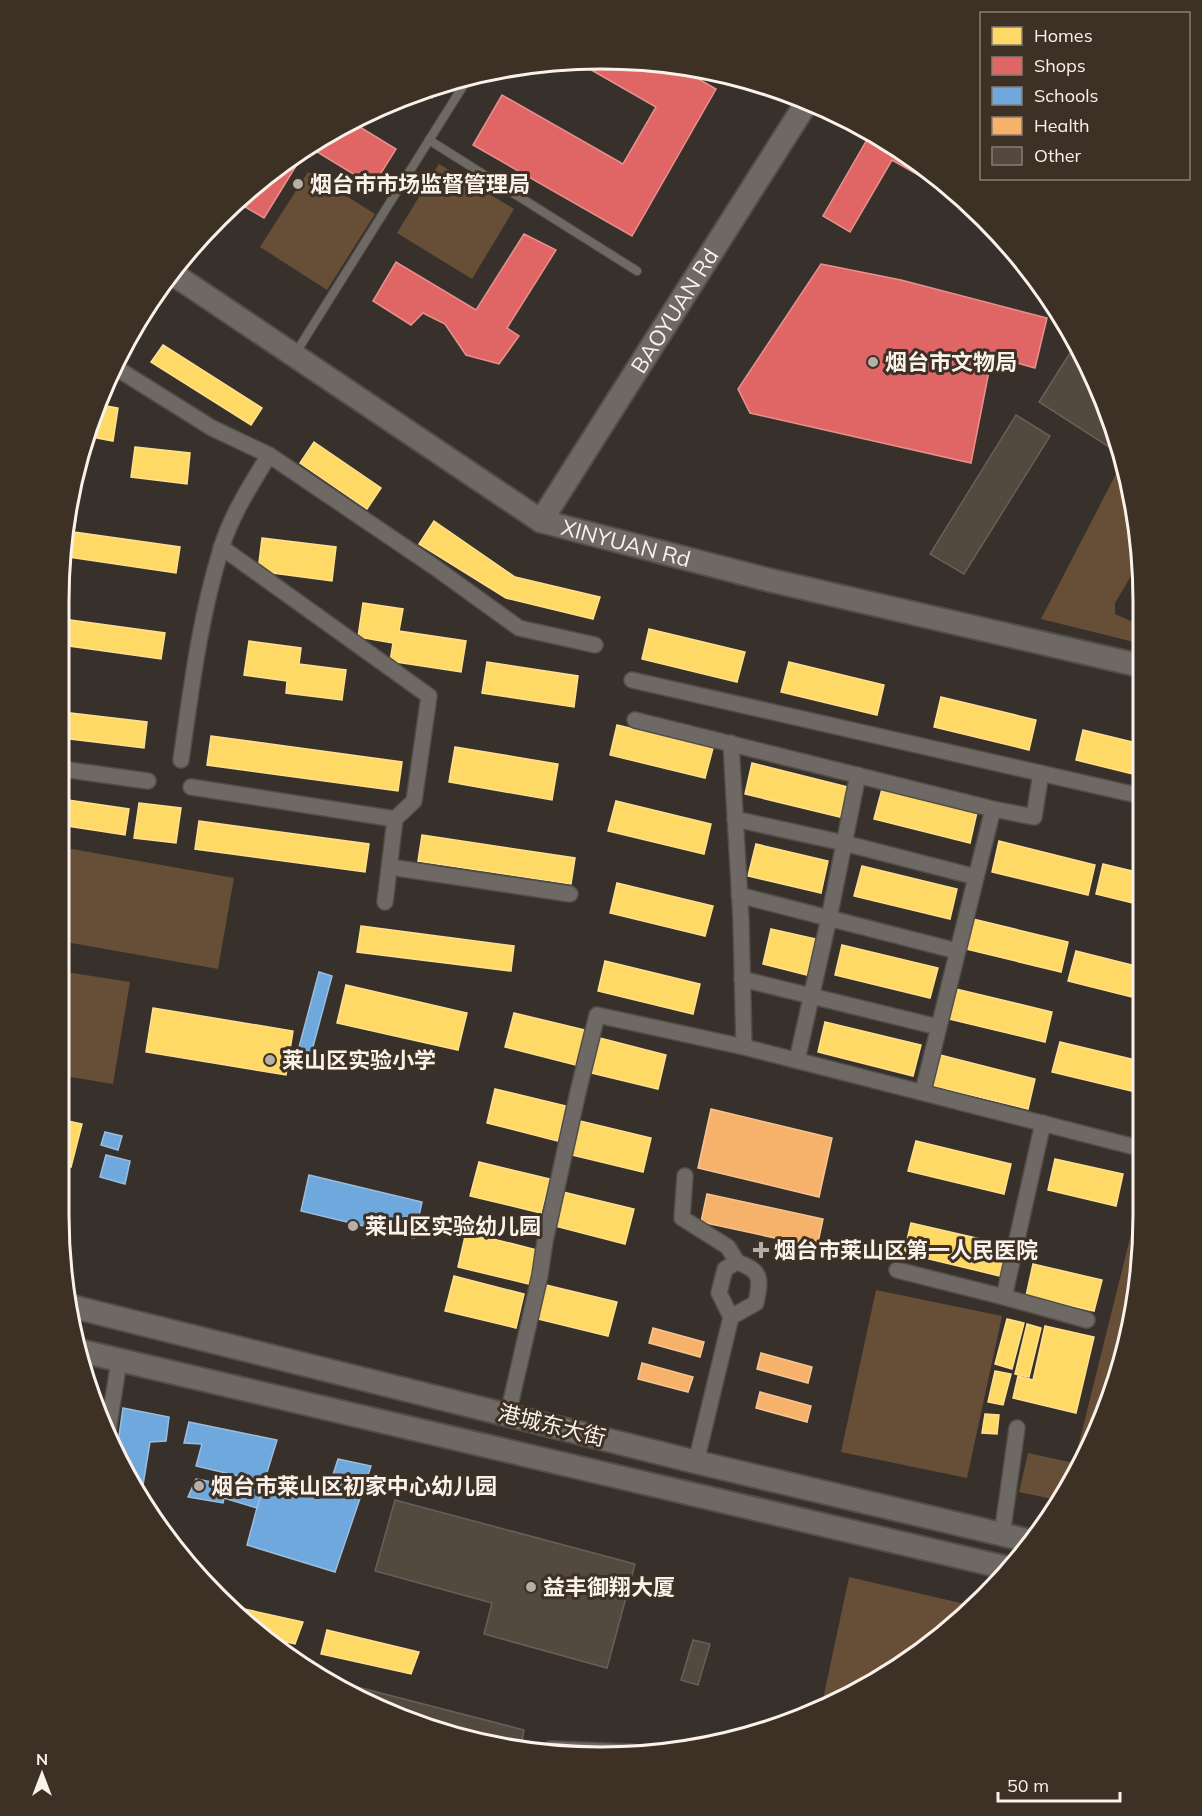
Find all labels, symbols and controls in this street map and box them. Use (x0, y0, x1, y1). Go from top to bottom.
legend (980, 12, 1190, 180)
text: Homes (1034, 24, 1093, 47)
text: Shops (1034, 54, 1086, 77)
text: Schools (1034, 84, 1099, 107)
text: Health (1034, 114, 1090, 137)
text: Other (1034, 144, 1082, 167)
place label: 烟台市市场监督管理局 (310, 170, 530, 198)
marker: 烟台市市场监督管理局 (291, 177, 305, 191)
street label: BAOYUAN Rd (624, 243, 724, 378)
place label: 烟台市文物局 (885, 348, 1017, 376)
marker: 烟台市文物局 (866, 355, 880, 369)
street label: XINYUAN Rd (558, 513, 694, 573)
place label: 莱山区实验小学 (282, 1046, 436, 1074)
marker: 莱山区实验小学 (263, 1053, 277, 1067)
place label: 莱山区实验幼儿园 (365, 1212, 541, 1240)
marker: 莱山区实验幼儿园 (346, 1219, 360, 1233)
place label: 烟台市莱山区第一人民医院 (774, 1236, 1038, 1264)
marker: 烟台市莱山区第一人民医院 (752, 1241, 770, 1259)
street label: 港城东大街 (495, 1398, 609, 1452)
place label: 烟台市莱山区初家中心幼儿园 (211, 1472, 497, 1500)
marker: 烟台市莱山区初家中心幼儿园 (192, 1479, 206, 1493)
place label: 益丰御翔大厦 (543, 1573, 675, 1601)
marker: 益丰御翔大厦 (524, 1580, 538, 1594)
north arrow (12, 1744, 72, 1804)
text: N (36, 1749, 48, 1769)
scale bar (998, 1765, 1120, 1803)
text: 50 m (1007, 1774, 1049, 1797)

